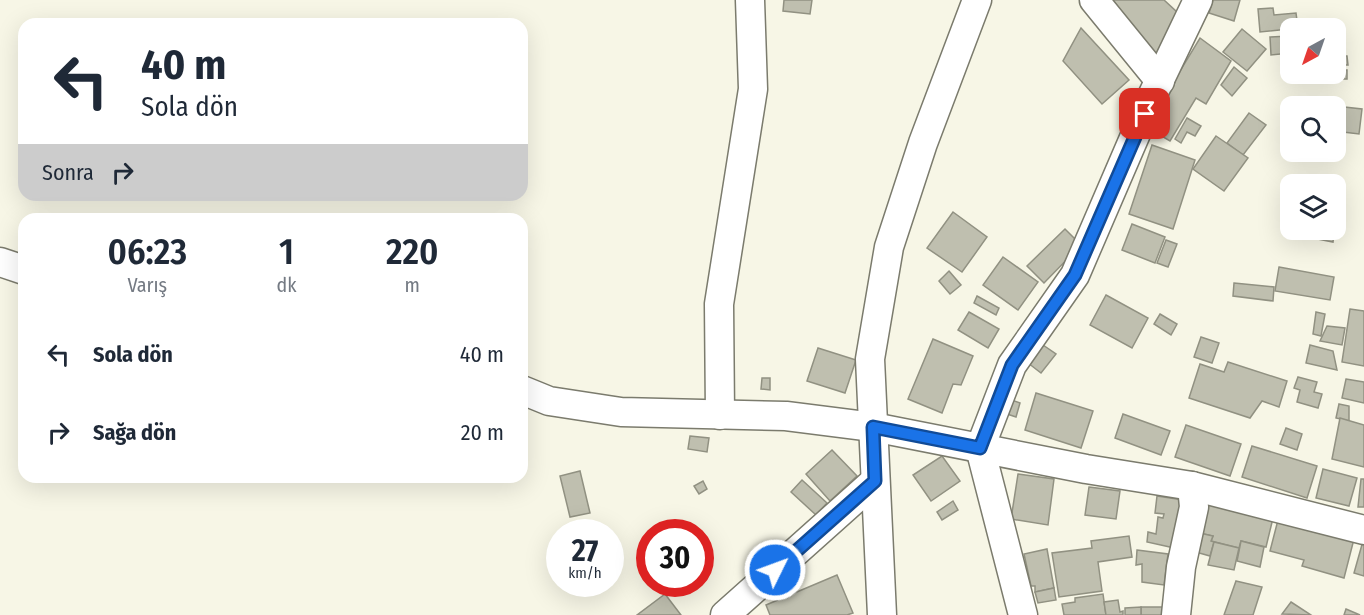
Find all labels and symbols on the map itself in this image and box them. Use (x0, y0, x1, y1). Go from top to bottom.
north arrow (1280, 18, 1346, 84)
pin (1119, 88, 1170, 139)
speed limit sign: 30 (636, 519, 714, 597)
position arrow (743, 538, 807, 602)

